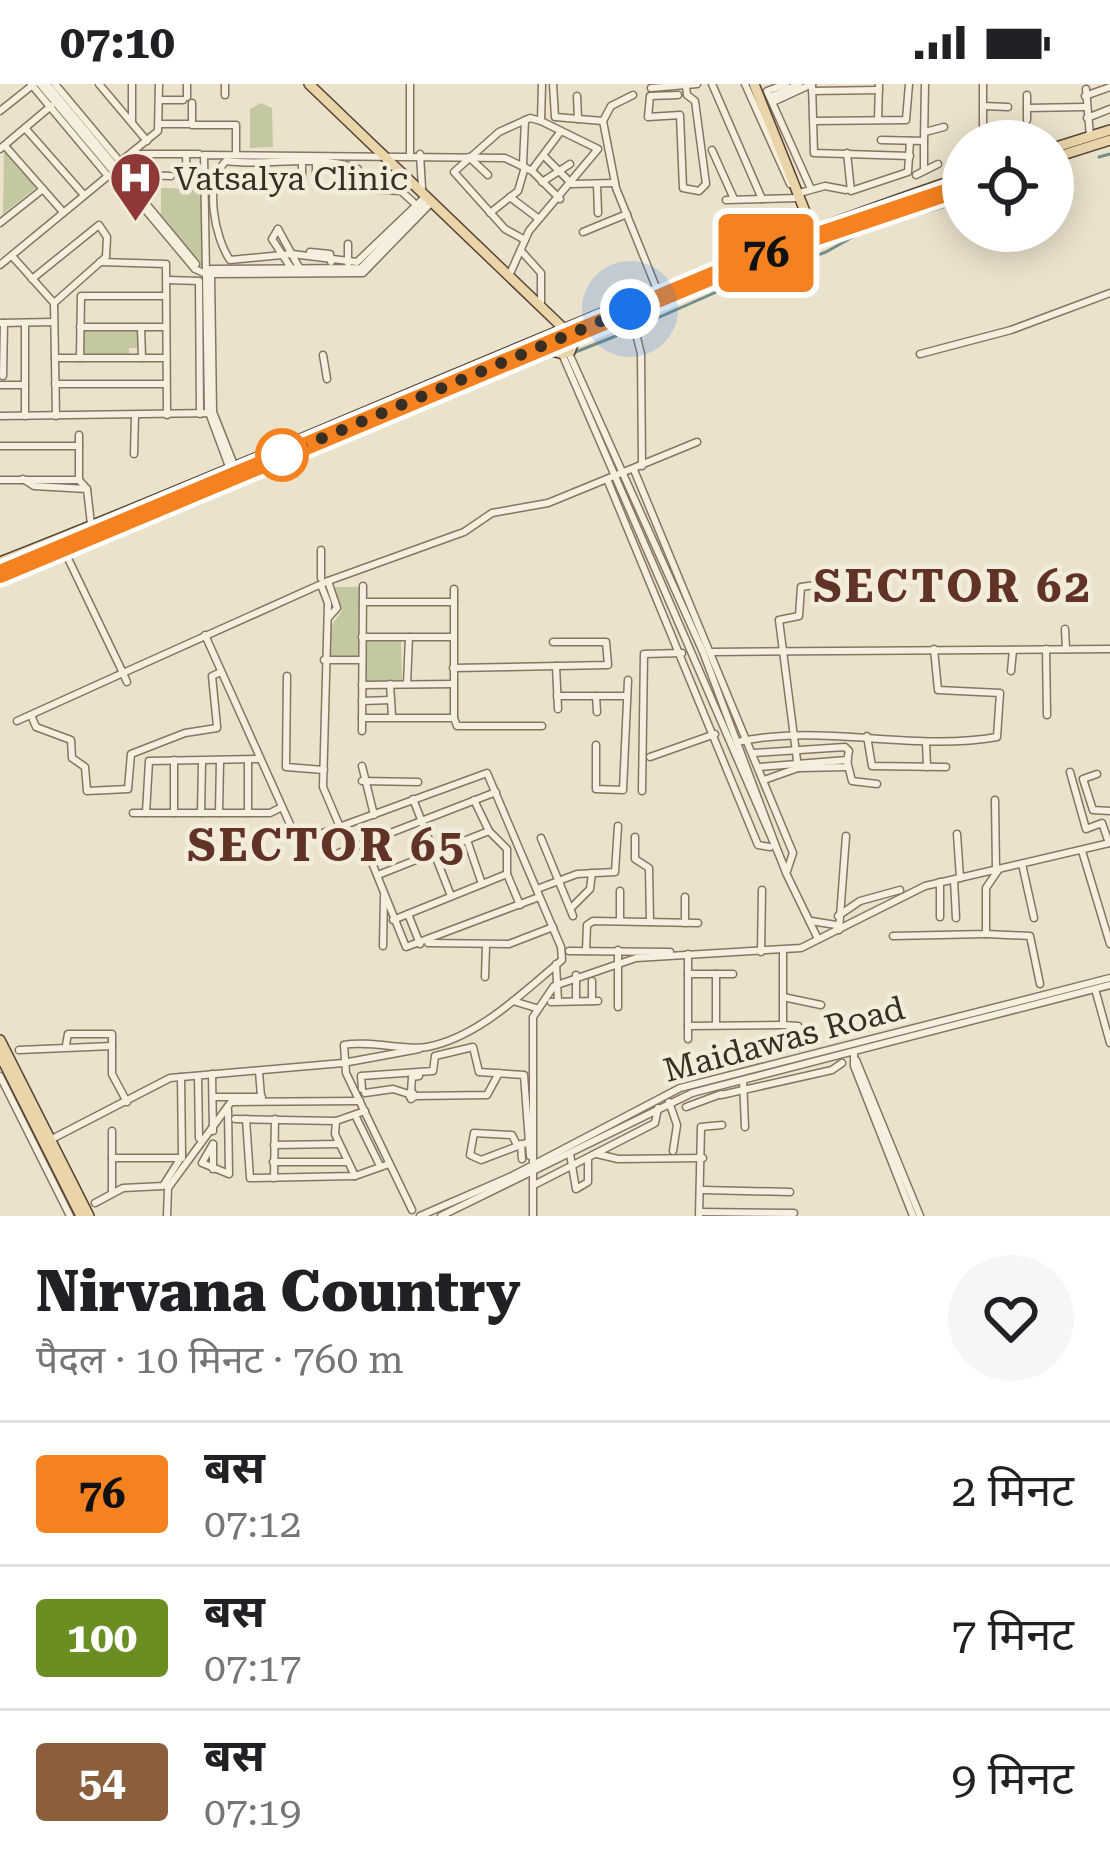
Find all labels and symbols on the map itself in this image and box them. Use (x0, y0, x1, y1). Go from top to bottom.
hospital icon: Vatsalya Clinic (107, 150, 163, 224)
place label: Vatsalya Clinic (174, 159, 408, 198)
line badge: 76 (712, 214, 820, 292)
your location (600, 279, 660, 339)
unlabelled marker (257, 430, 307, 480)
district label: SECTOR 62 (813, 560, 1093, 613)
district label: SECTOR 65 (187, 819, 467, 872)
street label: Maidawas Road (659, 988, 909, 1090)

